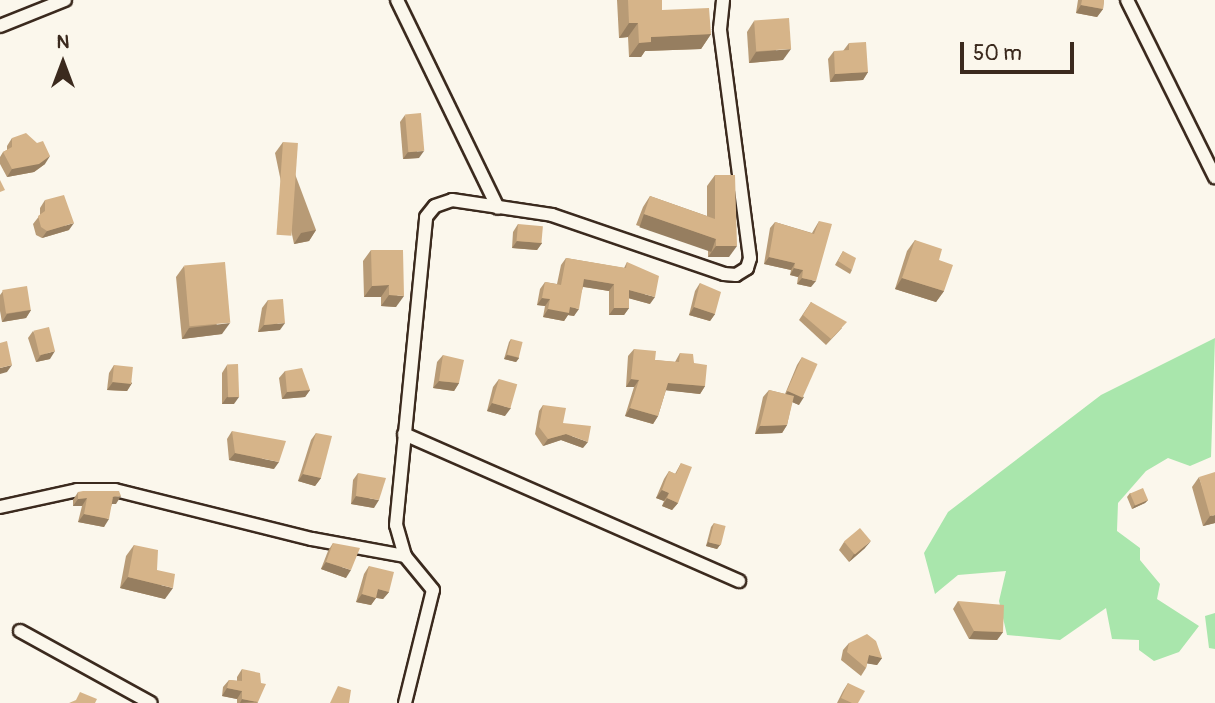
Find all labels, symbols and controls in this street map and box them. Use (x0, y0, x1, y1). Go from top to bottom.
north arrow (28, 28, 98, 98)
scale bar (963, 28, 1077, 72)
text: N (57, 30, 69, 54)
text: 50 m (973, 40, 1022, 67)

